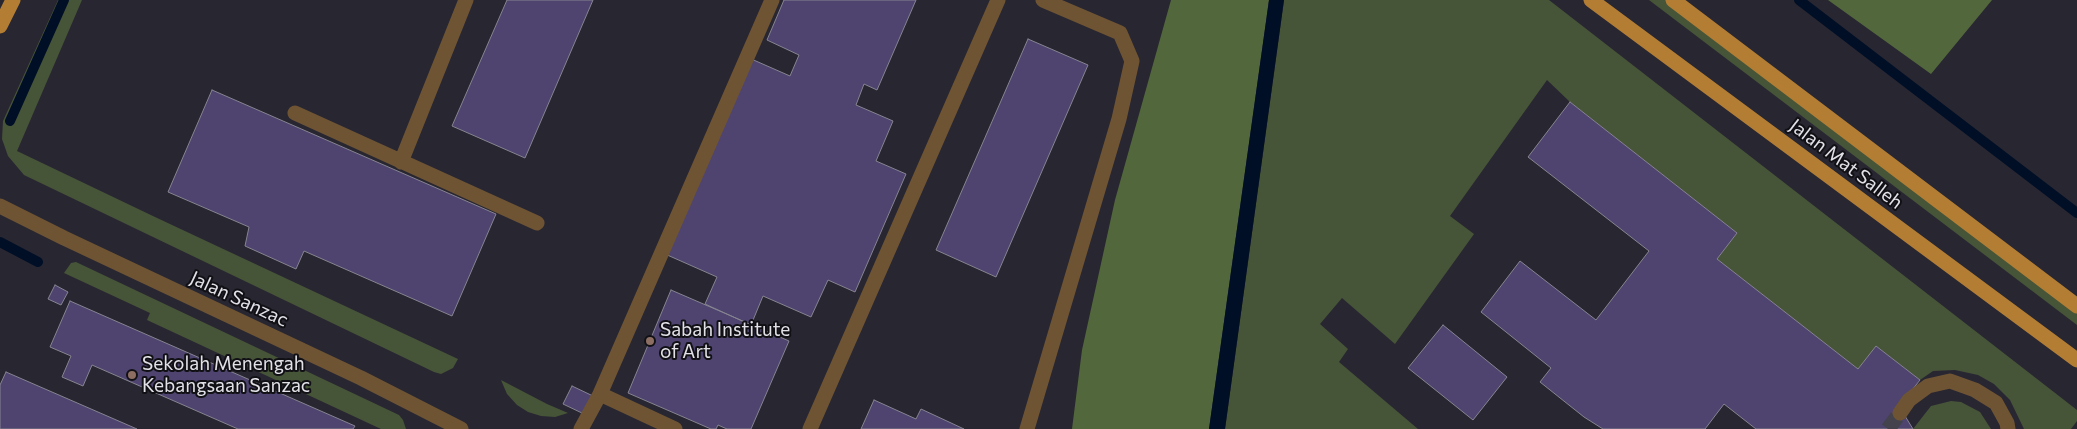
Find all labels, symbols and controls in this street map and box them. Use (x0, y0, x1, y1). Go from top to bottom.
street label: Jalan Mat Salleh (1785, 114, 1907, 214)
street label: Jalan Sanzac (186, 266, 292, 332)
place label: Sabah Institute of Art (660, 319, 790, 363)
marker: Sabah Institute of Art (644, 335, 656, 347)
place label: Sekolah Menengah Kebangsaan Sanzac (142, 353, 310, 397)
marker: Sekolah Menengah Kebangsaan Sanzac (126, 369, 138, 381)

